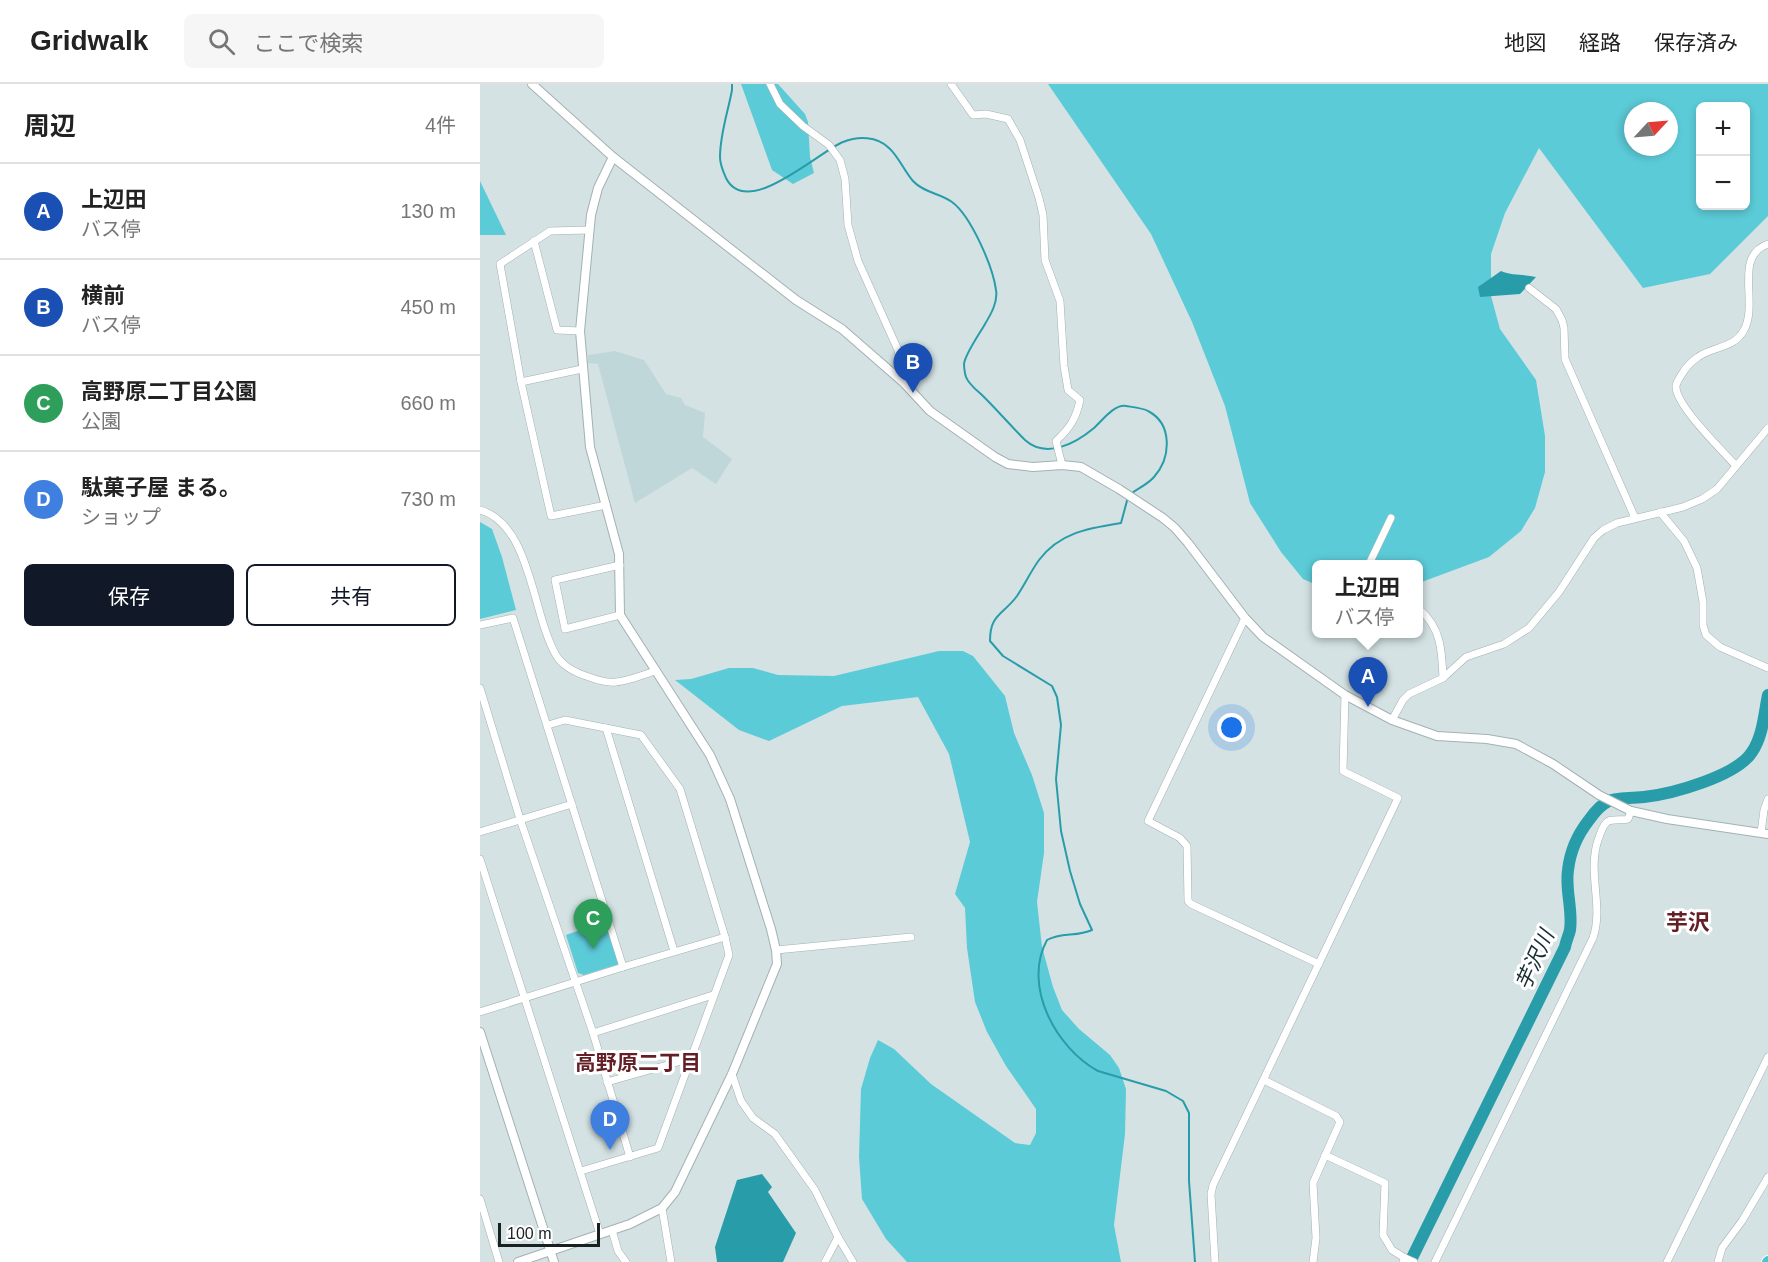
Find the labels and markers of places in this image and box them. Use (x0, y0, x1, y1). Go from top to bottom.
pin: B (894, 344, 932, 393)
pin: A (1348, 658, 1388, 707)
pin: C (574, 900, 612, 949)
pin: D (590, 1100, 630, 1150)

